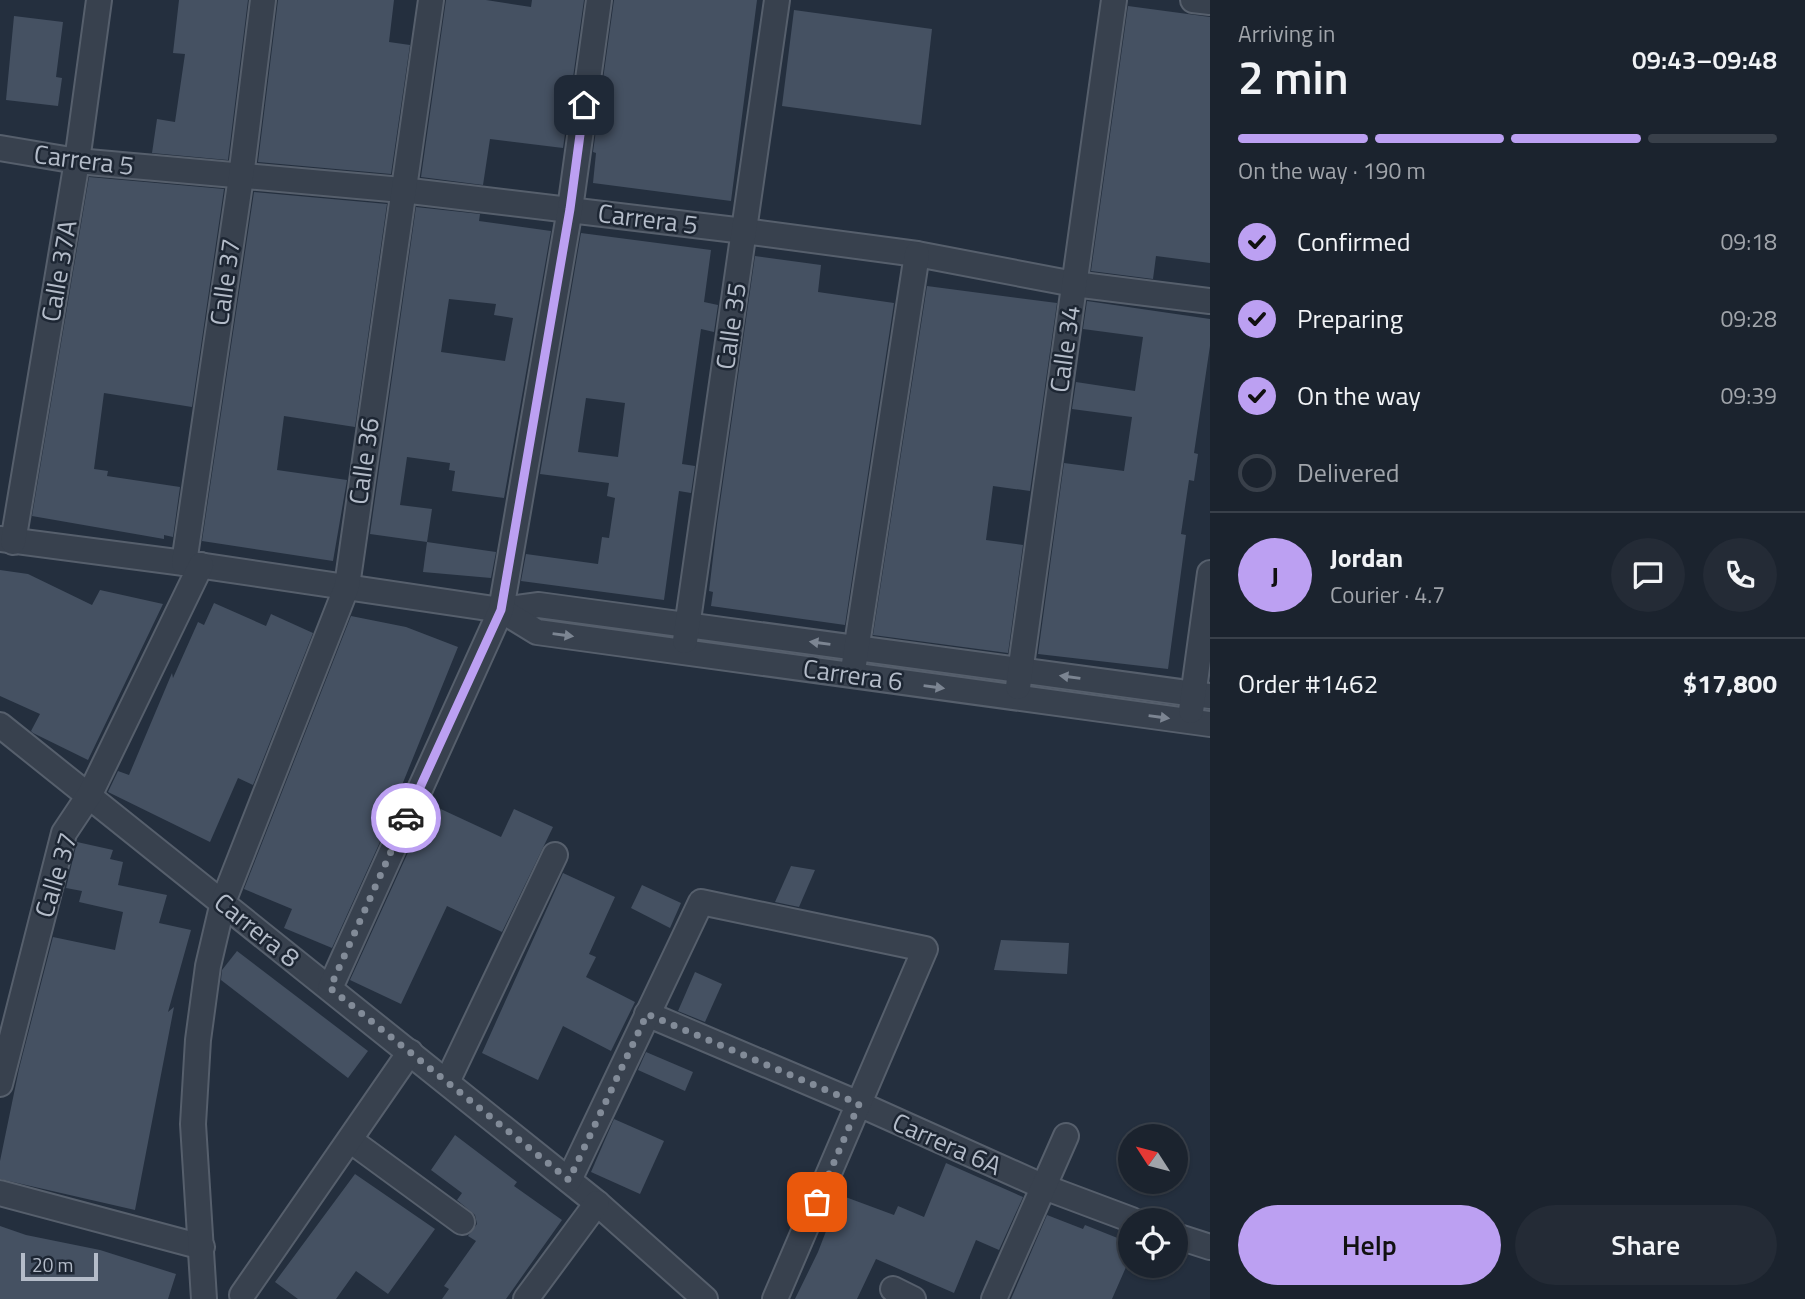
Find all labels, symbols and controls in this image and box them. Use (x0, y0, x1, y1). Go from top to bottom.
text: Arriving in (1238, 16, 1335, 51)
text: 09:43–09:48 (1632, 40, 1777, 79)
text: 2 min (1238, 42, 1349, 112)
pin (554, 75, 614, 135)
icon: home (565, 86, 603, 124)
street label: Carrera 5 (32, 134, 136, 185)
text: On the way · 190 m (1238, 153, 1426, 188)
street label: Carrera 5 (596, 193, 700, 244)
street label: Calle 37A (30, 217, 87, 325)
text: Confirmed (1297, 222, 1411, 261)
icon: check (1238, 223, 1276, 261)
text: 09:18 (1720, 224, 1777, 259)
street label: Calle 37 (199, 236, 250, 328)
street label: Calle 35 (705, 280, 756, 372)
text: Preparing (1297, 299, 1403, 338)
icon: check (1238, 300, 1276, 338)
text: 09:28 (1720, 301, 1777, 336)
street label: Calle 34 (1039, 303, 1090, 395)
text: On the way (1297, 376, 1421, 415)
icon: check (1238, 377, 1276, 415)
text: 09:39 (1720, 378, 1777, 413)
street label: Calle 36 (338, 415, 389, 507)
text: Delivered (1297, 453, 1400, 492)
text: Jordan (1330, 538, 1403, 577)
button: chat (1611, 538, 1685, 612)
button: phone (1703, 538, 1777, 612)
text: J (1271, 556, 1279, 595)
text: Courier · 4.7 (1330, 577, 1445, 612)
one-way arrow (552, 630, 574, 641)
one-way arrow (809, 637, 831, 648)
street label: Carrera 6 (801, 648, 905, 701)
text: Order #1462 (1238, 664, 1378, 703)
text: $17,800 (1683, 664, 1777, 703)
one-way arrow (1058, 671, 1080, 682)
one-way arrow (923, 681, 945, 692)
one-way arrow (1148, 712, 1170, 723)
courier (371, 783, 441, 853)
icon: car (387, 799, 425, 837)
street label: Calle 37 (24, 827, 87, 922)
street label: Carrera 8 (206, 883, 309, 976)
street label: Carrera 6A (886, 1102, 1008, 1185)
north arrow (1118, 1124, 1188, 1194)
map controls (1118, 1124, 1188, 1278)
pin (787, 1172, 847, 1232)
icon: bag (798, 1183, 836, 1221)
button: Help (1238, 1205, 1501, 1285)
button: Share (1515, 1205, 1777, 1285)
button: locate (1118, 1208, 1188, 1278)
scale bar (21, 1250, 98, 1282)
text: 20 m (32, 1250, 73, 1279)

